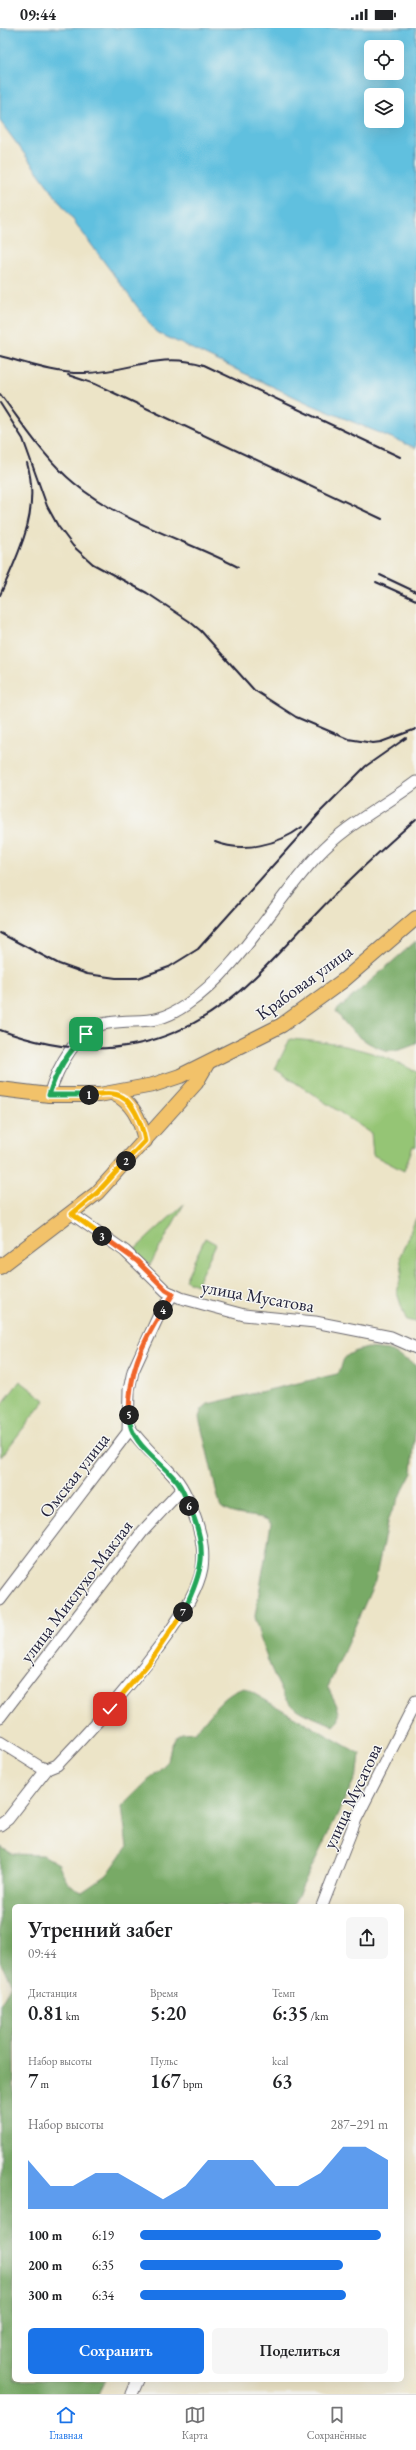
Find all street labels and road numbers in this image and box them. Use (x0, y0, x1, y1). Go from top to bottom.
street label: Крабовая улица (251, 939, 357, 1025)
street label: улица Мусатова (200, 1275, 317, 1317)
street label: Омская улица (34, 1427, 115, 1522)
street label: улица Миклухо-Маклая (15, 1515, 137, 1667)
street label: улица Мусатова (318, 1739, 387, 1852)

